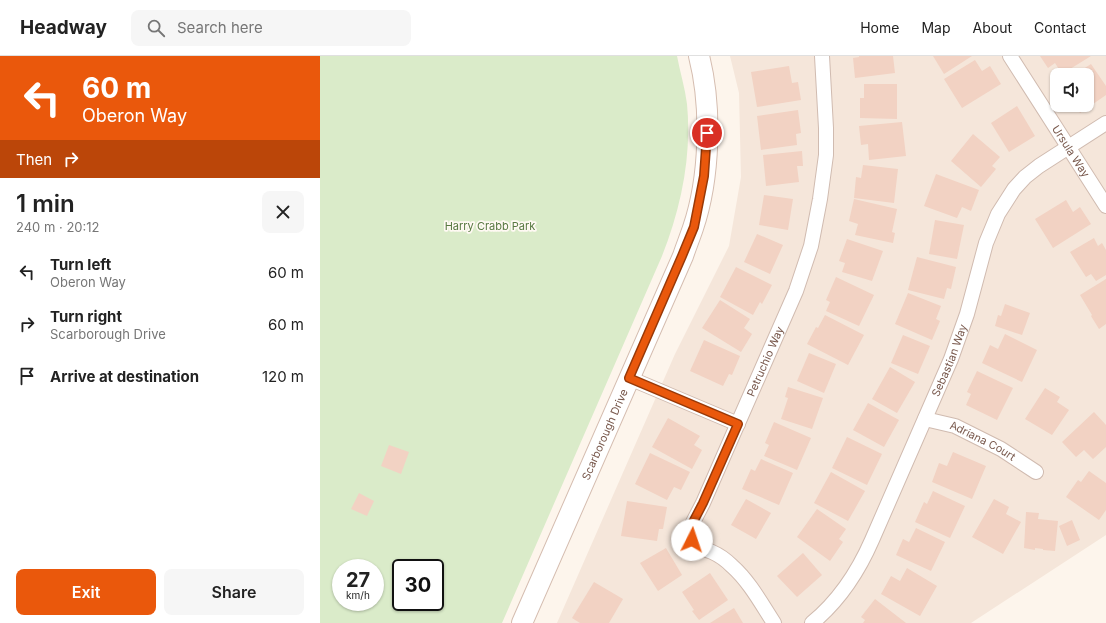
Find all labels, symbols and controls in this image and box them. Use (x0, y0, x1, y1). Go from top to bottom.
search box (131, 10, 411, 46)
text: Headway (20, 16, 107, 39)
icon: search (145, 17, 167, 39)
text: Search here (177, 18, 263, 37)
text: Home (860, 19, 899, 36)
text: Map (921, 19, 951, 36)
text: About (973, 19, 1012, 36)
text: Contact (1034, 19, 1086, 36)
map controls (1050, 68, 1094, 112)
button: sound (1050, 68, 1094, 112)
text: 60 m (82, 71, 151, 105)
icon: left (16, 72, 68, 124)
text: Oberon Way (82, 105, 187, 126)
pin (690, 116, 724, 150)
icon: arrive (696, 122, 718, 144)
street label: Ursula Way (1049, 123, 1093, 180)
icon: right (60, 148, 82, 170)
text: Then (16, 150, 52, 169)
text: 1 min (16, 189, 75, 218)
button: close (262, 191, 304, 233)
text: 240 m · 20:12 (16, 219, 100, 235)
park label: Harry Crabb Park (445, 219, 535, 233)
text: Turn left (50, 255, 111, 274)
icon: left (16, 261, 38, 283)
text: 60 m (268, 263, 304, 282)
text: Oberon Way (50, 274, 126, 290)
text: Turn right (50, 307, 122, 326)
icon: right (16, 313, 38, 335)
text: 60 m (268, 315, 304, 334)
street label: Sebastian Way (928, 322, 970, 399)
street label: Petruchio Way (744, 324, 787, 399)
text: Scarborough Drive (50, 326, 166, 342)
icon: arrive (16, 365, 38, 387)
text: Arrive at destination (50, 367, 199, 386)
text: 120 m (262, 367, 304, 386)
street label: Scarborough Drive (579, 387, 631, 482)
street label: Adriana Court (949, 418, 1019, 464)
position arrow (671, 519, 713, 561)
speed limit sign: 30 (392, 559, 444, 611)
text: 27 (346, 568, 370, 592)
button: Exit (16, 569, 156, 615)
button: Share (164, 569, 304, 615)
text: km/h (346, 589, 370, 601)

